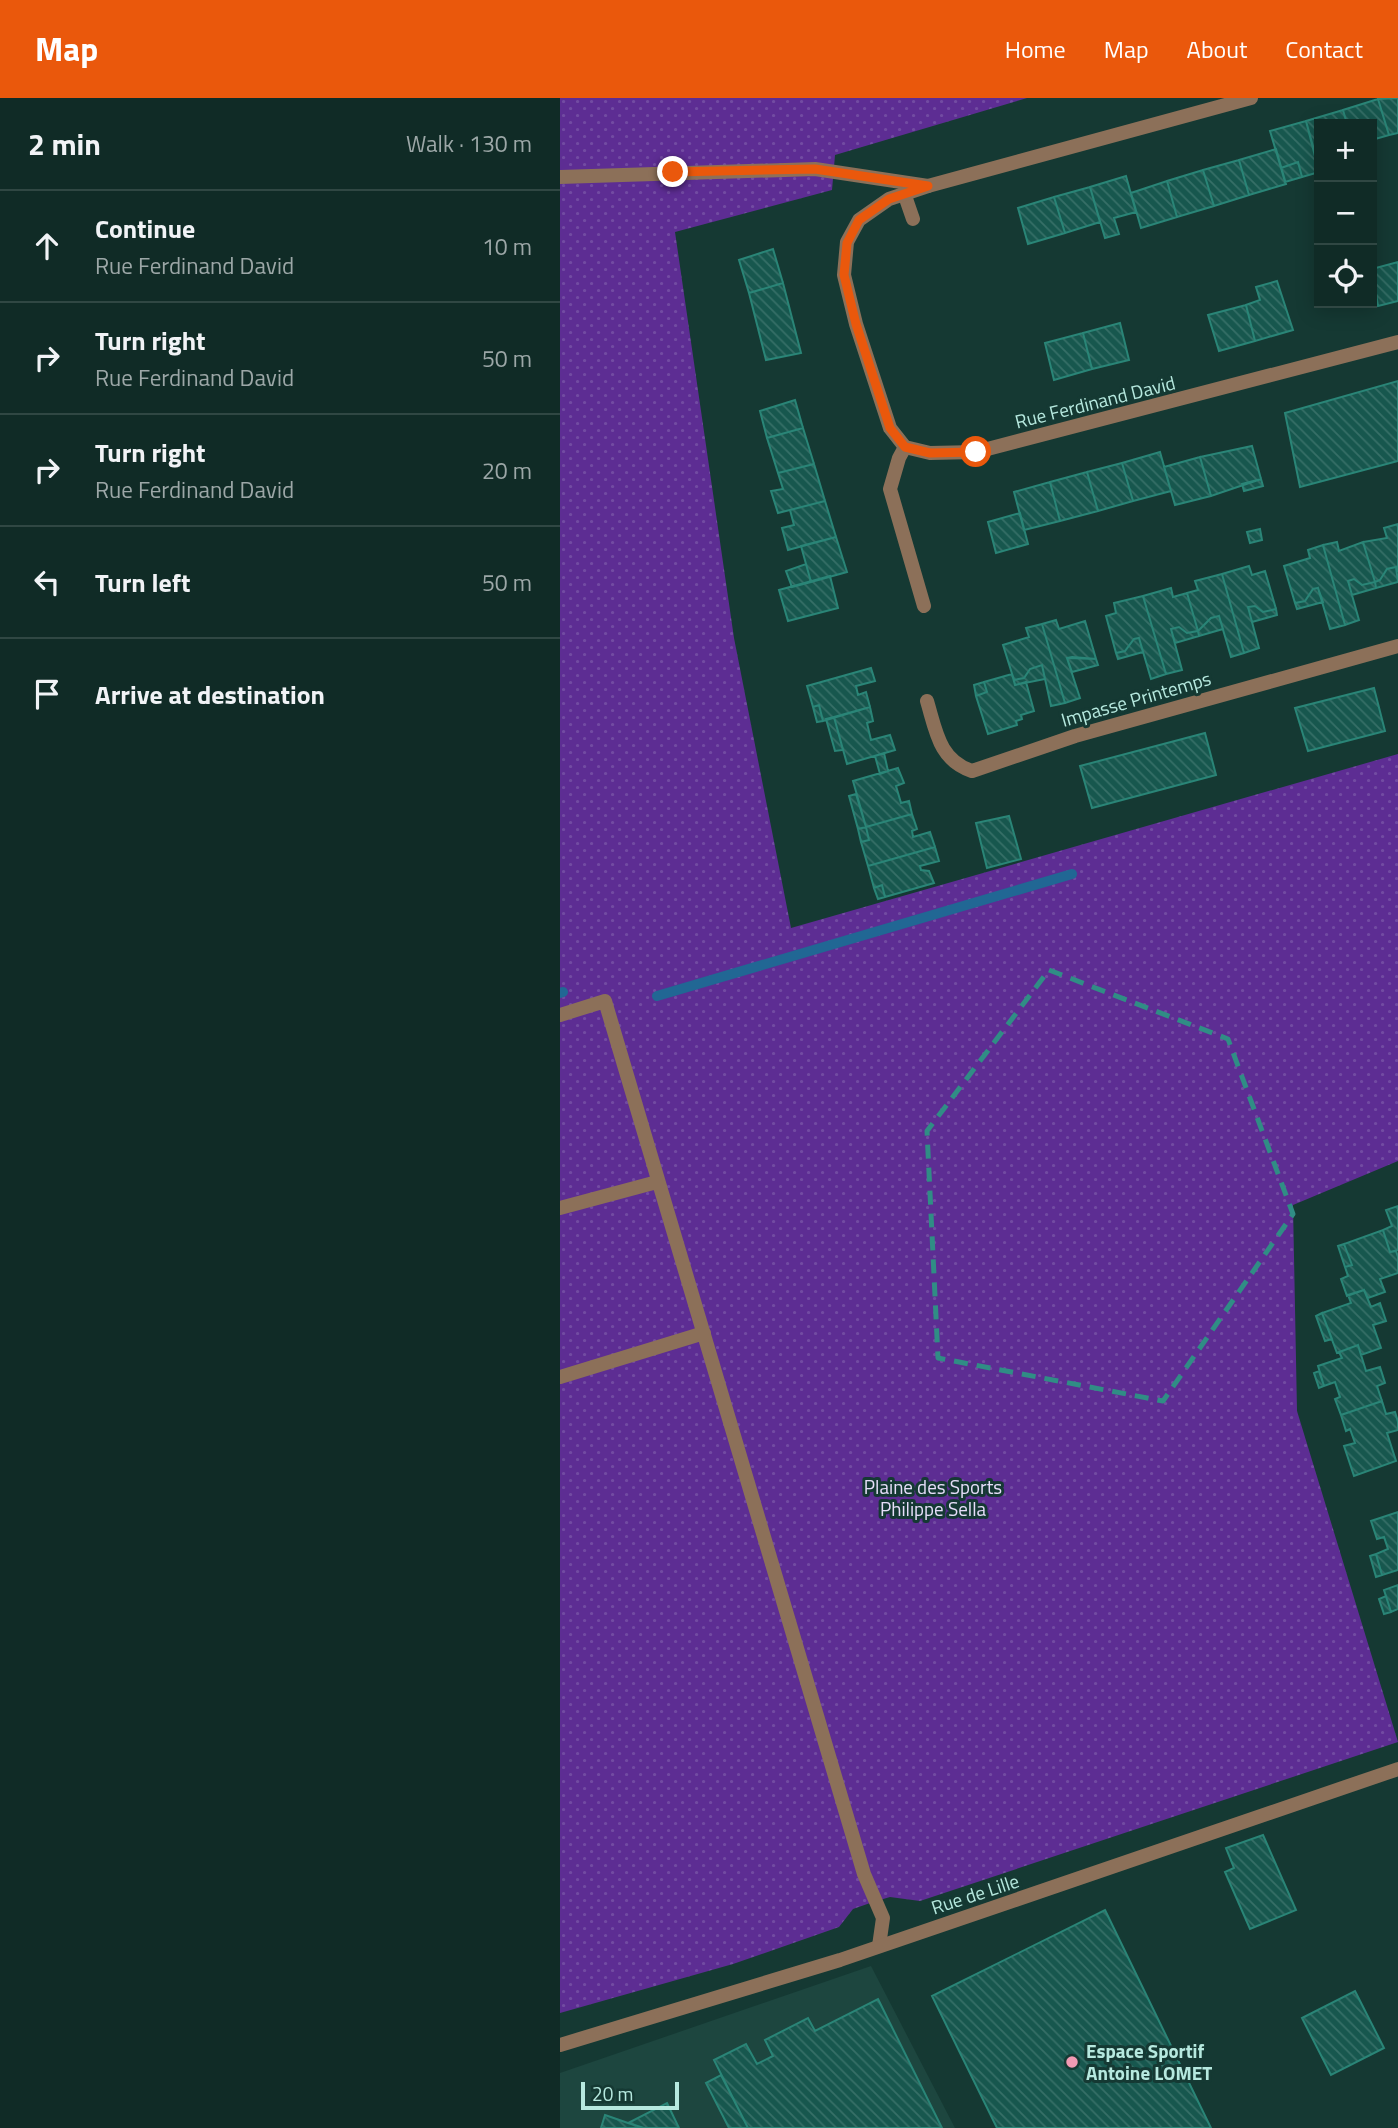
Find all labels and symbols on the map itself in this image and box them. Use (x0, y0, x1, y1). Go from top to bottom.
route end (657, 156, 688, 187)
street label: Rue Ferdinand David (1012, 368, 1178, 435)
route start (960, 436, 991, 467)
street label: Impasse Printemps (1058, 663, 1214, 734)
park label: Plaine des Sports Philippe Sella (864, 1472, 1002, 1523)
street label: Rue de Lille (927, 1866, 1023, 1921)
place label: Espace Sportif Antoine LOMET (1086, 2036, 1212, 2087)
marker: Espace Sportif Antoine LOMET (1064, 2054, 1080, 2070)
scale bar (581, 2079, 679, 2111)

